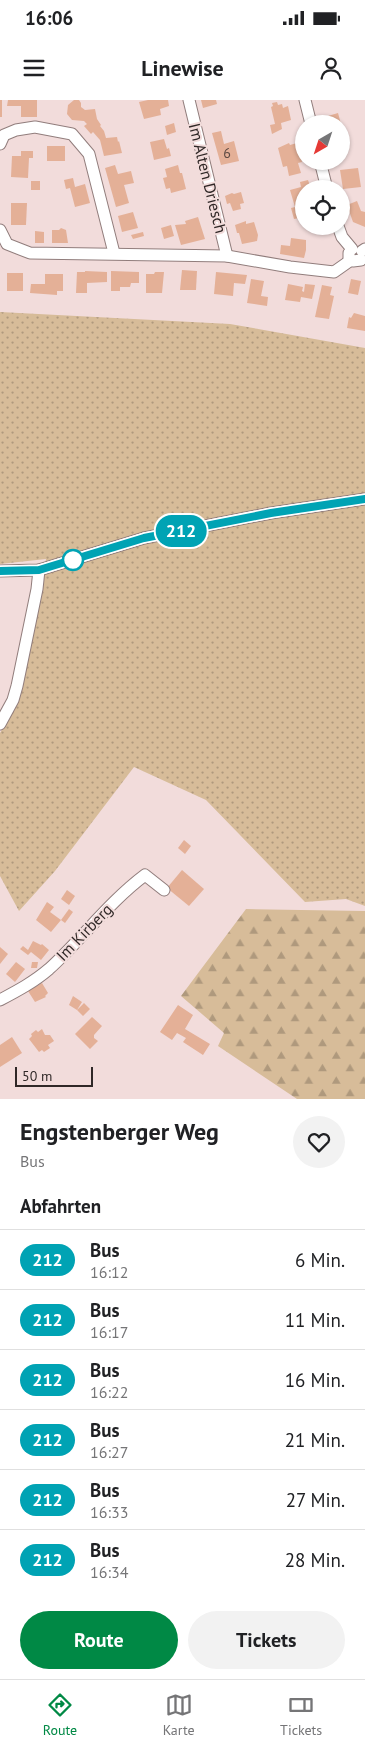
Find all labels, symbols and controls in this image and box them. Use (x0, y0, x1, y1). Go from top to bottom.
text: 16:06 (25, 6, 73, 30)
icon: menu (20, 54, 48, 82)
text: Linewise (141, 54, 224, 82)
icon: person (317, 54, 345, 82)
north arrow (295, 115, 350, 170)
map controls (295, 115, 350, 235)
street label: Im Alten Driesch (185, 121, 231, 235)
house number: 6 (223, 144, 231, 162)
button: locate (295, 180, 350, 235)
line badge: 212 (152, 515, 210, 547)
text: 212 (166, 519, 196, 542)
unlabelled marker (62, 549, 84, 571)
street label: Im Kirberg (52, 899, 116, 965)
scale bar (15, 1064, 92, 1087)
text: 50 m (22, 1067, 52, 1085)
text: Engstenberger Weg (20, 1116, 219, 1147)
button: heart (293, 1116, 345, 1168)
text: Bus (20, 1151, 45, 1171)
text: Abfahrten (20, 1194, 101, 1218)
text: Bus (90, 1238, 119, 1262)
text: 212 (32, 1248, 63, 1271)
text: 6 Min. (295, 1248, 345, 1272)
text: 16:12 (90, 1262, 128, 1282)
text: Bus (90, 1298, 119, 1322)
text: 212 (32, 1308, 63, 1331)
text: 11 Min. (285, 1308, 345, 1332)
text: 16:17 (90, 1322, 128, 1342)
text: Bus (90, 1358, 119, 1382)
text: 212 (32, 1368, 63, 1391)
text: 16 Min. (285, 1368, 345, 1392)
text: 16:22 (90, 1382, 128, 1402)
text: Bus (90, 1418, 119, 1442)
text: 212 (32, 1428, 63, 1451)
text: 21 Min. (285, 1428, 345, 1452)
text: 16:27 (90, 1442, 128, 1462)
text: Bus (90, 1478, 119, 1502)
text: 212 (32, 1488, 63, 1511)
text: 27 Min. (286, 1488, 345, 1512)
text: 16:33 (90, 1502, 128, 1522)
text: Bus (90, 1538, 119, 1562)
text: 212 (32, 1548, 63, 1571)
text: 28 Min. (285, 1548, 345, 1572)
text: 16:34 (90, 1562, 128, 1582)
button: Route (20, 1611, 178, 1669)
button: Tickets (188, 1611, 345, 1669)
tab: Route (43, 1691, 77, 1739)
tab: Karte (163, 1691, 195, 1739)
tab: Tickets (280, 1691, 322, 1739)

